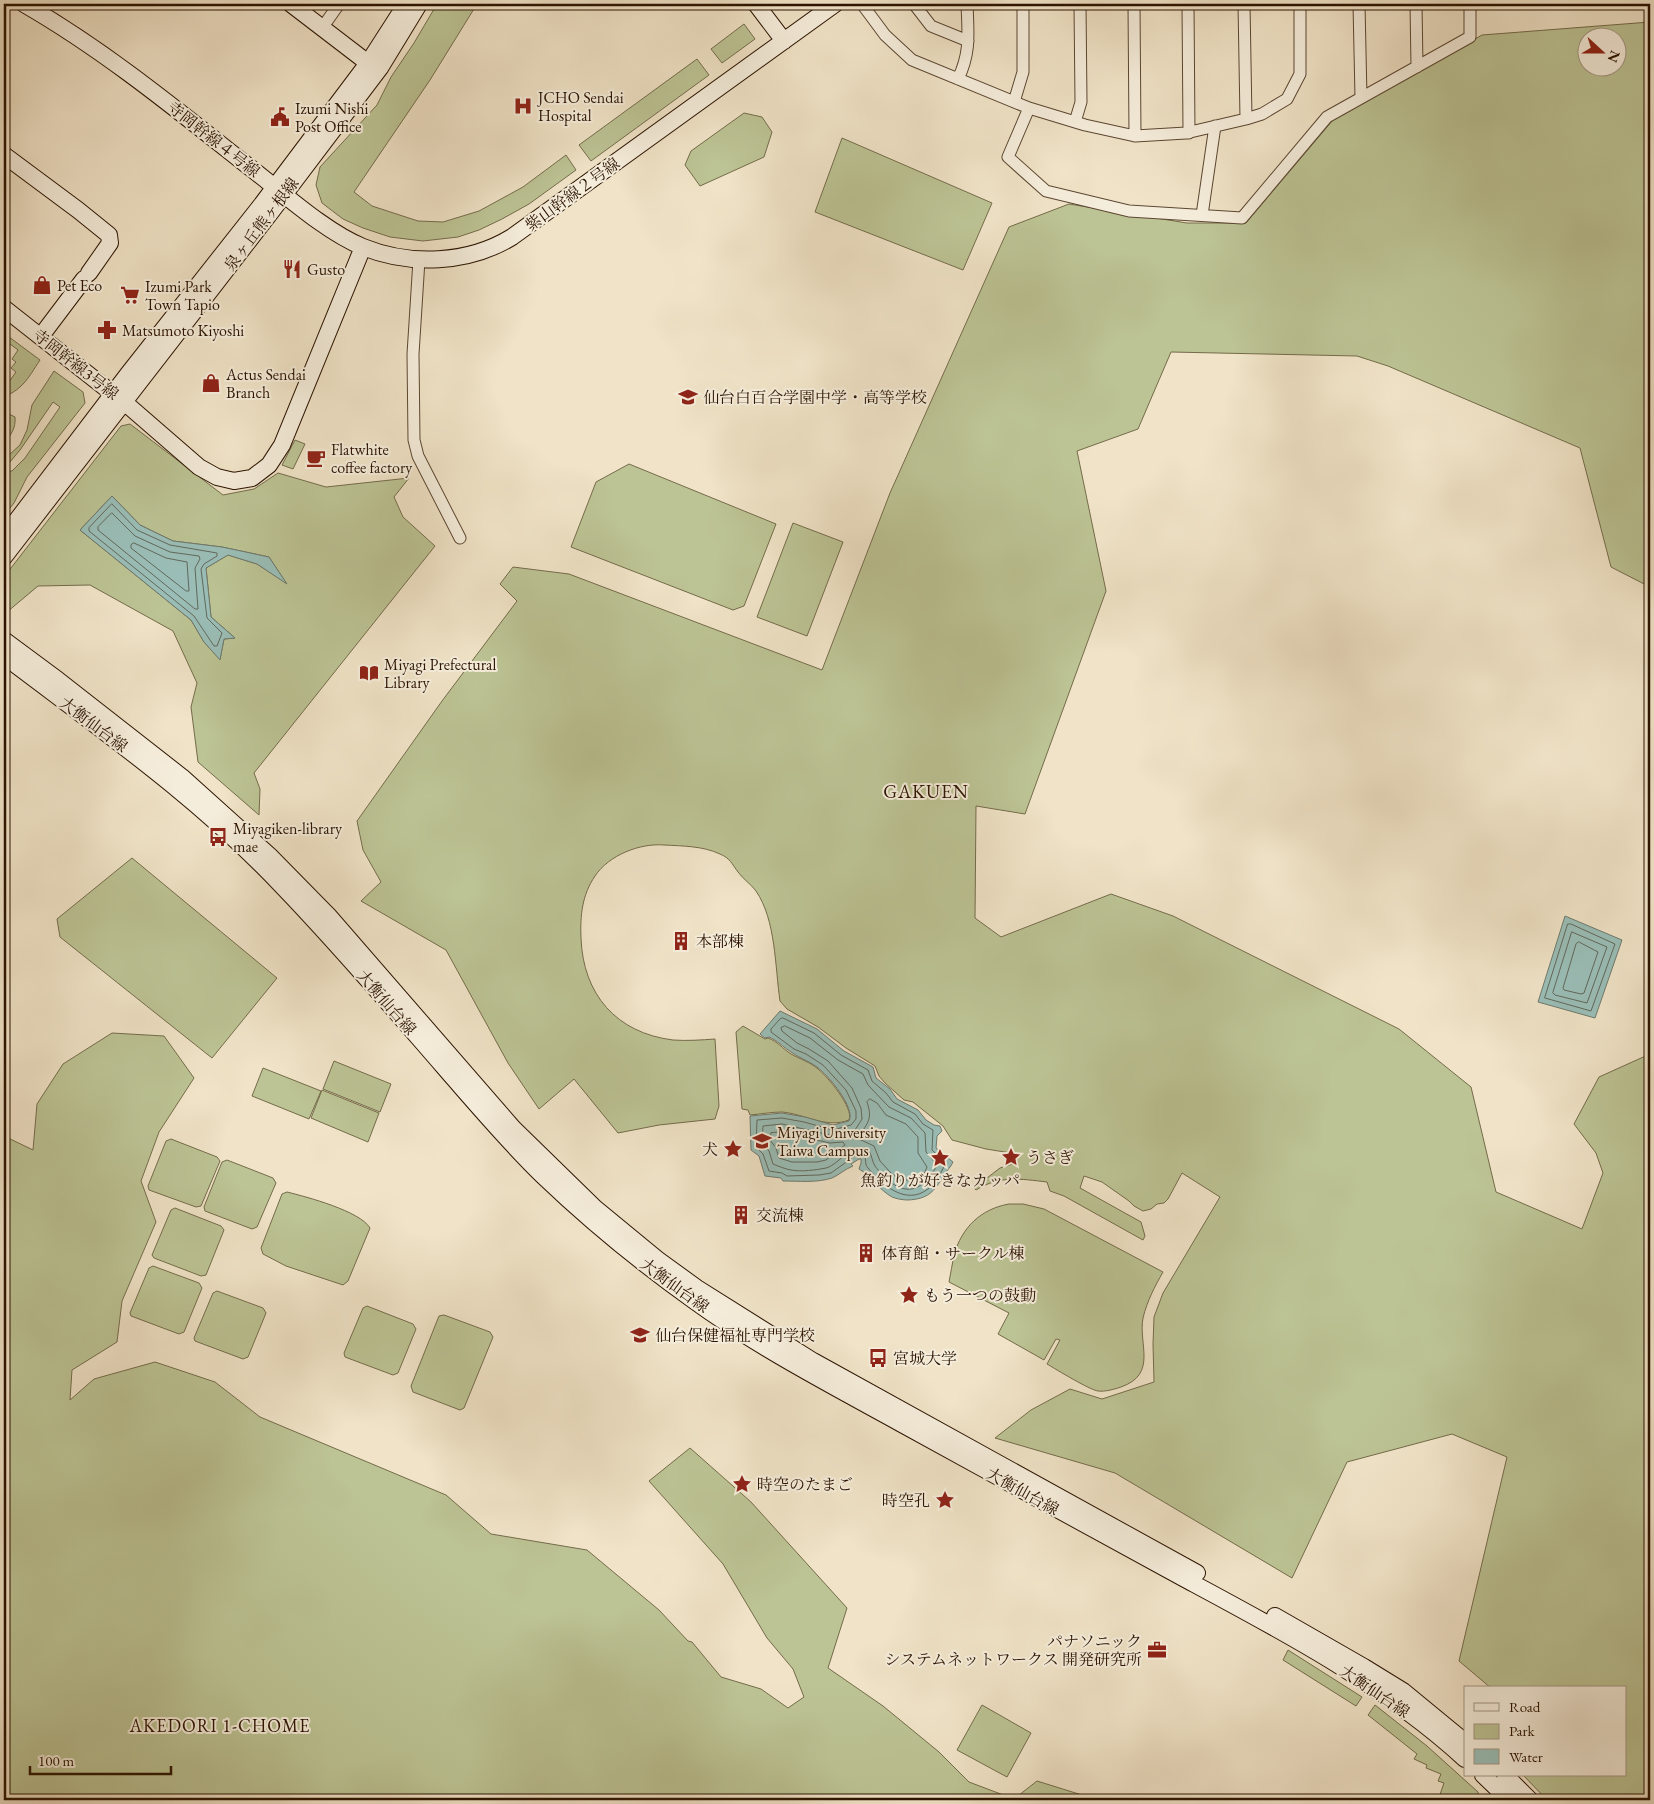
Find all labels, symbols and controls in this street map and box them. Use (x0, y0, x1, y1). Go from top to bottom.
north arrow (1576, 28, 1626, 78)
text: N (1603, 48, 1625, 66)
place label: JCHO Sendai Hospital (536, 87, 624, 126)
hospital icon: JCHO Sendai Hospital (512, 95, 534, 117)
street label: 寺岡幹線４号線 (163, 97, 264, 182)
place label: Izumi Nishi Post Office (295, 98, 368, 137)
public building icon: Izumi Nishi Post Office (269, 106, 291, 128)
street label: 紫山幹線２号線 (521, 153, 624, 236)
street label: 泉ヶ丘熊ヶ根線 (219, 173, 303, 275)
restaurant icon: Gusto (281, 258, 303, 280)
place label: Gusto (307, 259, 345, 280)
shop icon: Pet Eco (31, 274, 53, 296)
place label: Pet Eco (57, 275, 102, 296)
place label: Izumi Park Town Tapio (145, 276, 220, 315)
supermarket icon: Izumi Park Town Tapio (119, 284, 141, 306)
pharmacy icon: Matsumoto Kiyoshi (96, 319, 118, 341)
place label: Matsumoto Kiyoshi (122, 320, 244, 341)
street label: 寺岡幹線3号線 (28, 324, 123, 405)
place label: Actus Sendai Branch (225, 364, 306, 403)
shop icon: Actus Sendai Branch (200, 372, 222, 394)
school or university icon: 仙台白百合学園中学・高等学校 (677, 386, 699, 408)
place label: 仙台白百合学園中学・高等学校 (703, 387, 927, 408)
place label: Flatwhite coffee factory (331, 439, 413, 478)
cafe icon: Flatwhite coffee factory (305, 447, 327, 469)
place label: Miyagi Prefectural Library (384, 654, 496, 693)
library icon: Miyagi Prefectural Library (358, 662, 380, 684)
street label: 大衡仙台線 (55, 692, 132, 757)
district label: GAKUEN (883, 779, 969, 804)
place label: Miyagiken-library mae (233, 818, 343, 857)
bus stop icon: Miyagiken-library mae (207, 826, 229, 848)
building icon: 本部棟 (670, 930, 692, 952)
place label: 本部棟 (696, 931, 744, 952)
street label: 大衡仙台線 (352, 965, 421, 1039)
place label: Miyagi University Taiwa Campus (777, 1122, 887, 1161)
school or university icon: Miyagi University Taiwa Campus (751, 1130, 773, 1152)
place icon: 犬 (722, 1138, 744, 1160)
place label: 犬 (702, 1139, 718, 1160)
place icon: うさぎ (1000, 1146, 1022, 1168)
place icon: 魚釣りが好きなカッパ (929, 1147, 951, 1169)
place label: うさぎ (1026, 1147, 1074, 1168)
place label: 魚釣りが好きなカッパ (860, 1170, 1020, 1191)
building icon: 交流棟 (730, 1204, 752, 1226)
place label: 交流棟 (756, 1205, 804, 1226)
building icon: 体育館・サークル棟 (855, 1242, 877, 1264)
place label: 体育館・サークル棟 (881, 1243, 1025, 1264)
street label: 大衡仙台線 (636, 1253, 713, 1317)
place icon: もう一つの鼓動 (898, 1284, 920, 1306)
place label: もう一つの鼓動 (924, 1285, 1036, 1306)
school or university icon: 仙台保健福祉専門学校 (629, 1324, 651, 1346)
place label: 仙台保健福祉専門学校 (655, 1325, 815, 1346)
bus stop icon: 宮城大学 (867, 1347, 889, 1369)
place label: 宮城大学 (893, 1348, 957, 1369)
street label: 大衡仙台線 (983, 1463, 1063, 1520)
place icon: 時空のたまご (731, 1473, 753, 1495)
place label: 時空のたまご (757, 1474, 853, 1495)
place icon: 時空孔 (934, 1489, 956, 1511)
place label: 時空孔 (882, 1490, 930, 1511)
place label: パナソニック システムネットワークス 開発研究所 (885, 1631, 1142, 1670)
office icon: パナソニック システムネットワークス 開発研究所 (1146, 1639, 1168, 1661)
street label: 大衡仙台線 (1336, 1660, 1414, 1722)
legend (1464, 1686, 1626, 1776)
text: Road (1509, 1697, 1541, 1716)
district label: AKEDORI 1-CHOME (129, 1714, 310, 1737)
text: Park (1509, 1721, 1536, 1740)
scale bar (30, 1744, 171, 1776)
text: Water (1509, 1747, 1543, 1766)
text: 100 m (38, 1751, 75, 1770)

